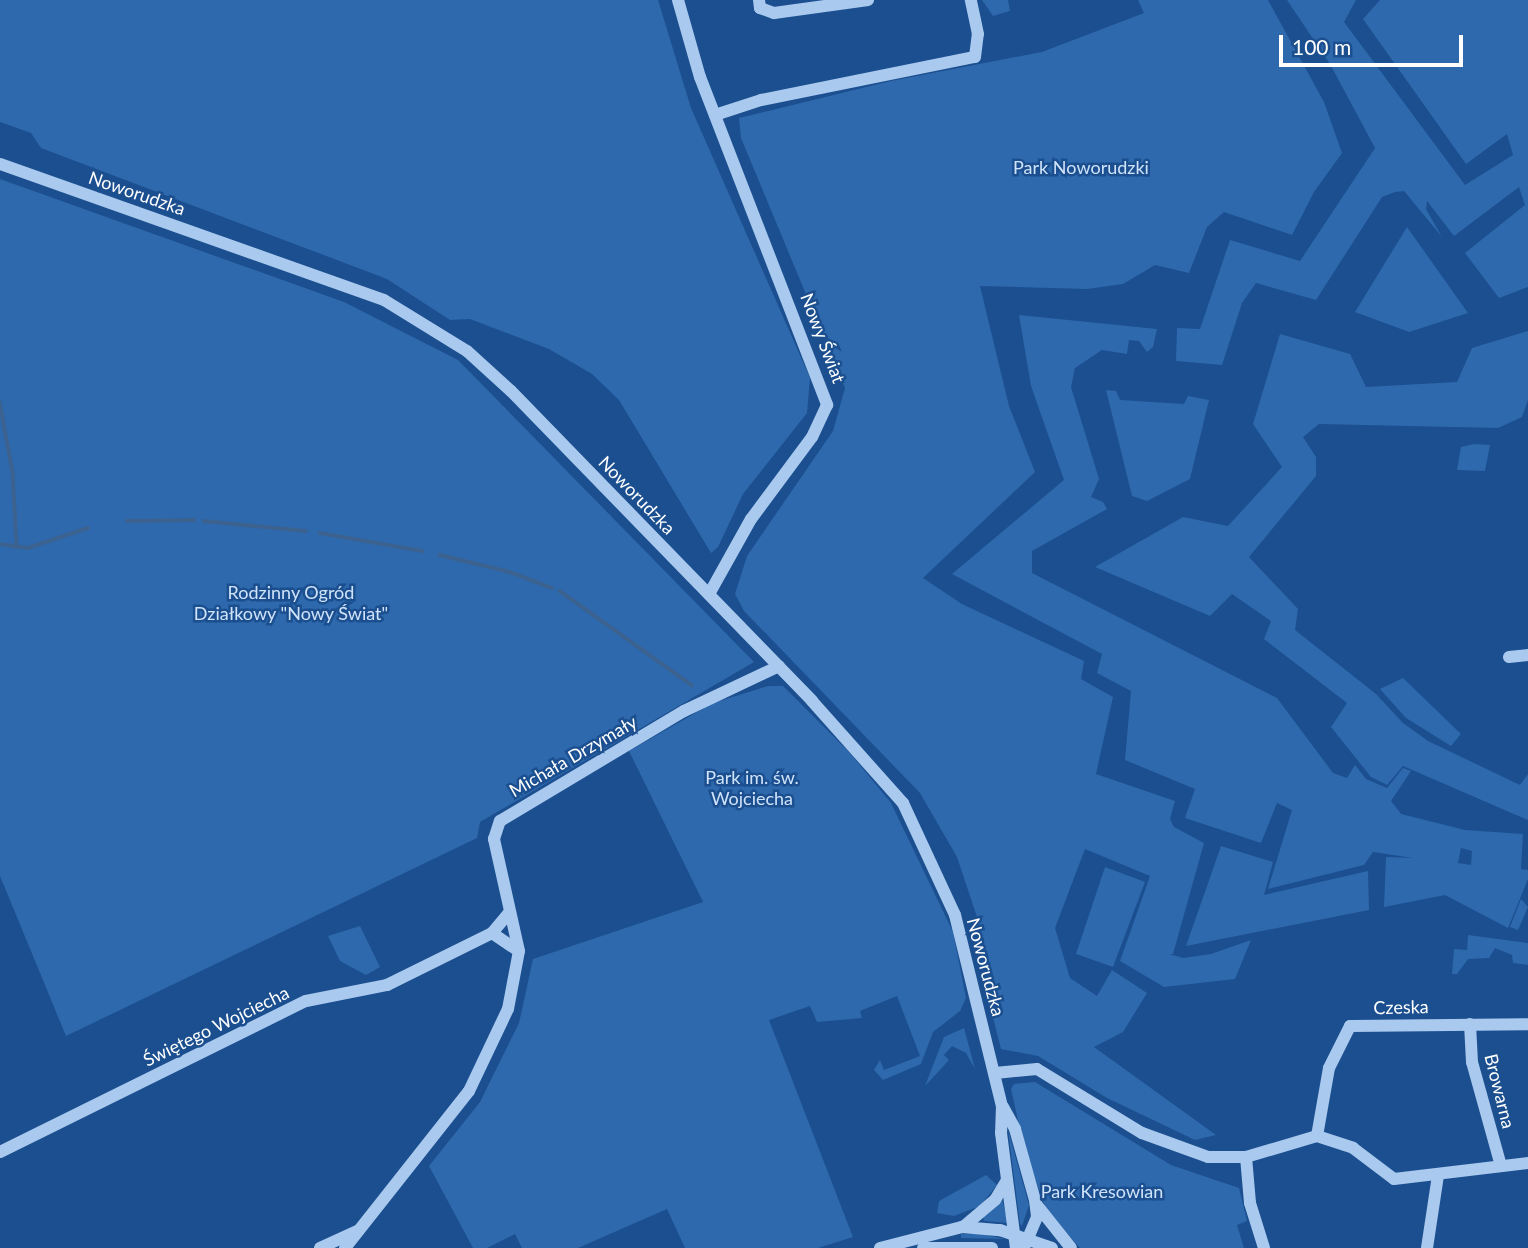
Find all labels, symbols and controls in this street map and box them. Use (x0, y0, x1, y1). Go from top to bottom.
scale bar (1283, 21, 1467, 65)
text: 100 m (1292, 34, 1351, 59)
park label: Park Noworudzki (1013, 156, 1149, 178)
street label: Noworudzka (86, 166, 188, 220)
street label: Nowy Świat (796, 290, 850, 386)
street label: Noworudzka (594, 451, 680, 539)
park label: Rodzinny Ogród Działkowy "Nowy Świat" (193, 582, 389, 624)
street label: Michała Drzymały (505, 711, 641, 801)
park label: Park im. św. Wojciecha (705, 767, 799, 810)
street label: Noworudzka (963, 916, 1009, 1018)
street label: Świętego Wojciecha (140, 981, 292, 1071)
street label: Czeska (1373, 996, 1429, 1018)
street label: Browarna (1480, 1051, 1520, 1131)
park label: Park Kresowian (1041, 1180, 1163, 1202)

